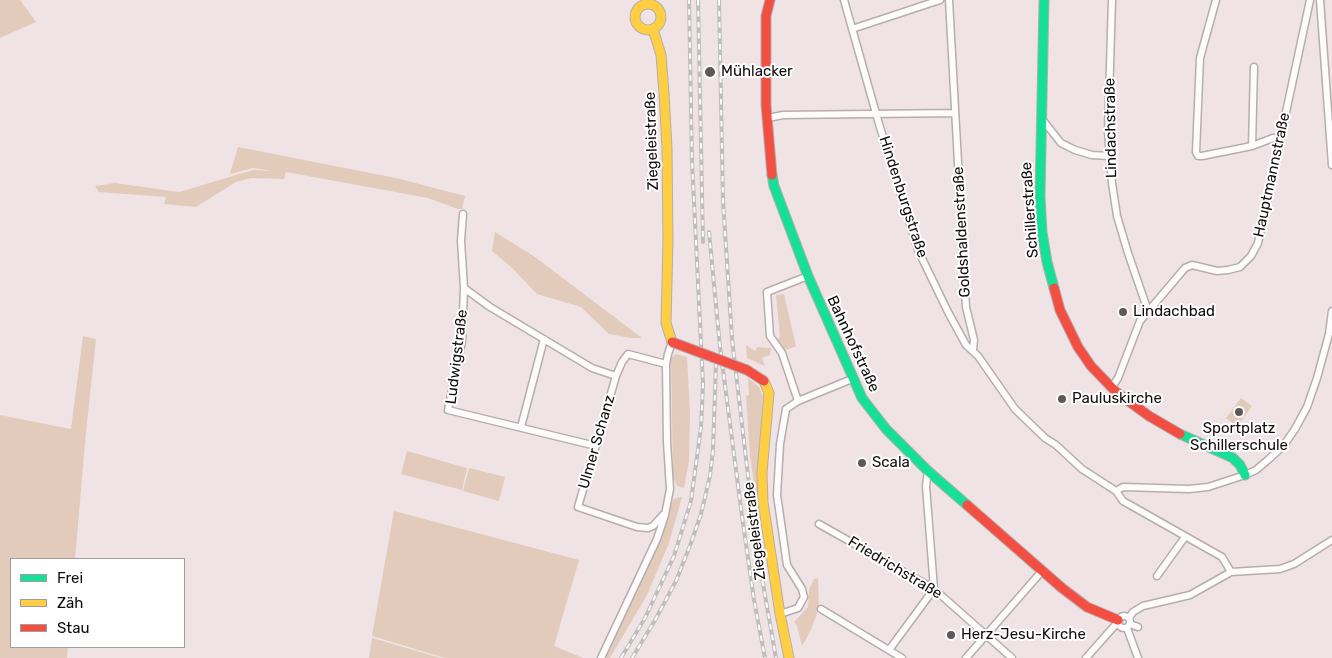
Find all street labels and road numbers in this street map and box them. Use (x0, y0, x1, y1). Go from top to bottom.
street label: Lindachstraße (1101, 78, 1121, 178)
street label: Ziegeleistraße (641, 91, 663, 191)
street label: Hauptmannstraße (1250, 111, 1294, 239)
street label: Hindenburgstraße (875, 134, 931, 260)
street label: Schillerstraße (1018, 161, 1042, 259)
street label: Goldshaldenstraße (950, 166, 974, 298)
street label: Bahnhofstraße (823, 293, 883, 395)
street label: Ludwigstraße (442, 309, 472, 405)
street label: Ulmer Schanz (575, 393, 619, 491)
street label: Ziegeleistraße (740, 481, 770, 581)
street label: Friedrichstraße (845, 533, 945, 603)

